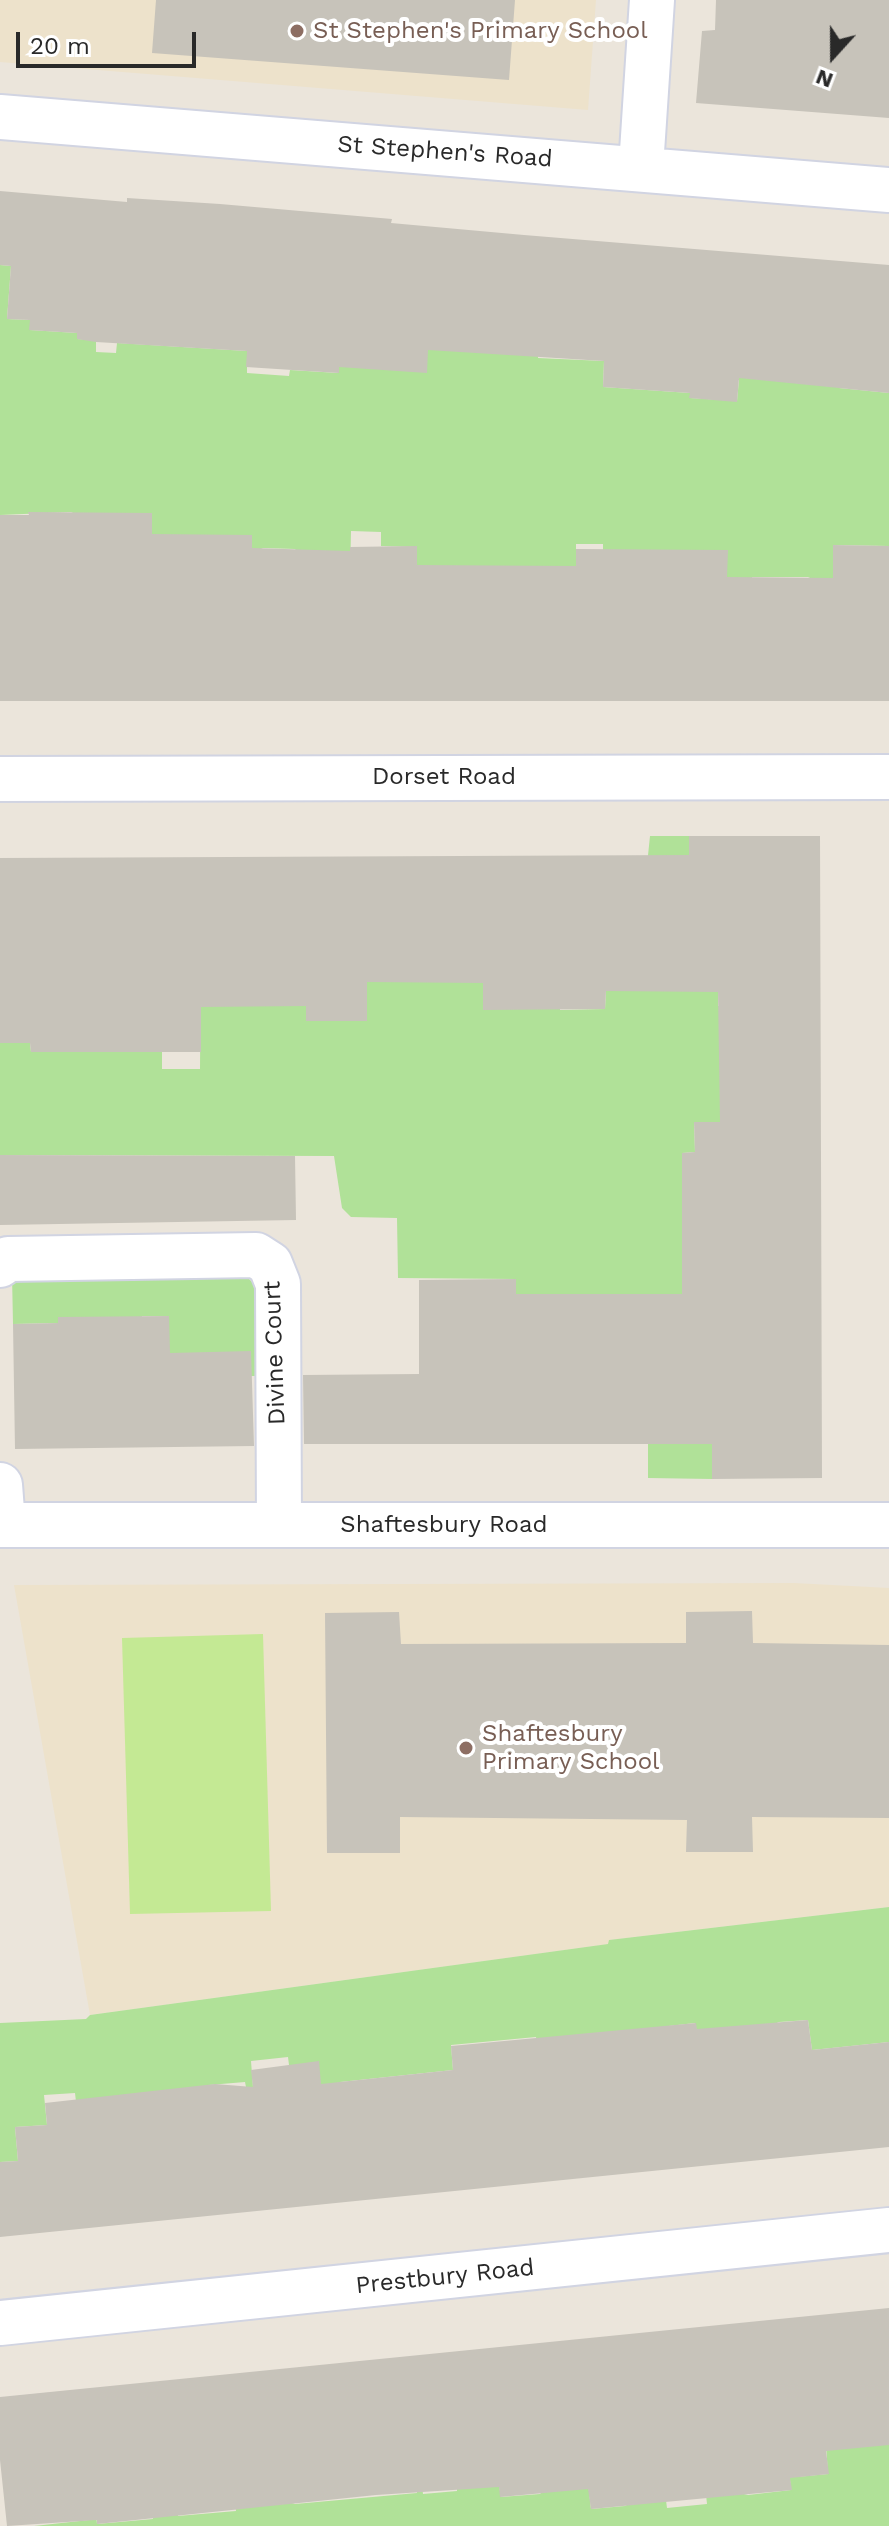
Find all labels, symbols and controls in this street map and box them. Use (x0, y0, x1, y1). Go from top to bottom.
scale bar (20, 16, 200, 66)
north arrow (793, 16, 873, 96)
place label: St Stephen's Primary School (313, 17, 648, 45)
marker: St Stephen's Primary School (288, 22, 306, 40)
text: 20 m (30, 32, 90, 60)
text: N (812, 64, 836, 93)
street label: St Stephen's Road (336, 130, 554, 174)
street label: Dorset Road (372, 763, 516, 791)
street label: Divine Court (258, 1280, 292, 1426)
street label: Shaftesbury Road (340, 1511, 548, 1539)
place label: Shaftesbury Primary School (482, 1720, 659, 1776)
marker: Shaftesbury Primary School (457, 1739, 475, 1757)
street label: Prestbury Road (354, 2253, 536, 2301)

